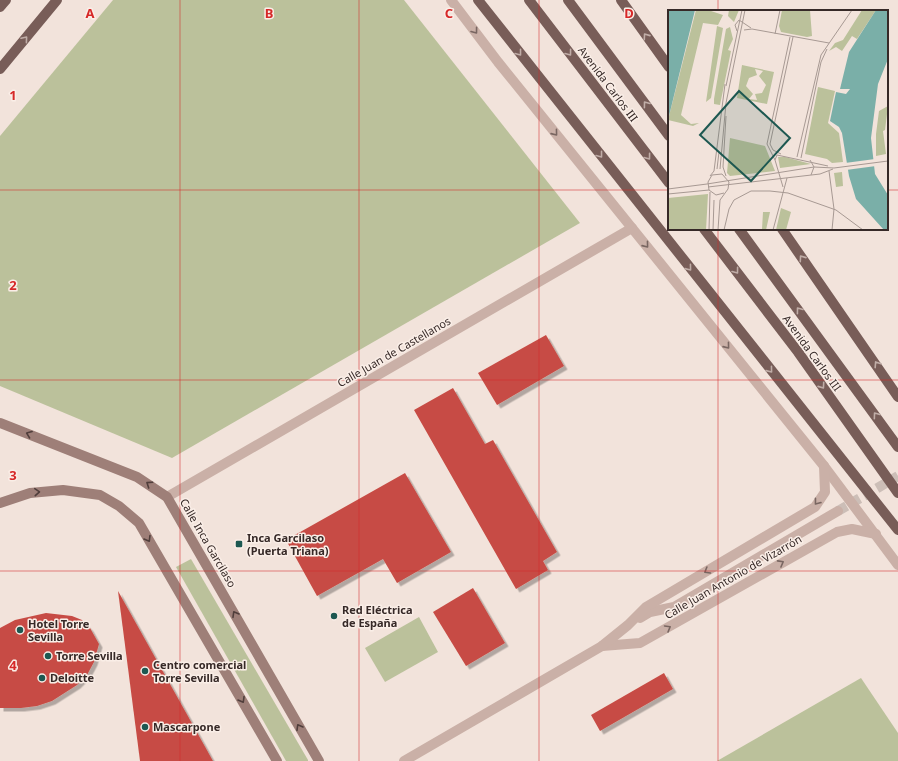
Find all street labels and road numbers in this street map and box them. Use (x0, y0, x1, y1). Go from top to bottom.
street label: Avenida Carlos III (575, 43, 642, 125)
street label: Avenida Carlos III (780, 312, 845, 394)
street label: Calle Juan de Castellanos (334, 313, 453, 390)
street label: Calle Inca Garcilaso (177, 496, 240, 590)
street label: Calle Juan Antonio de Vizarrón (661, 531, 804, 622)

